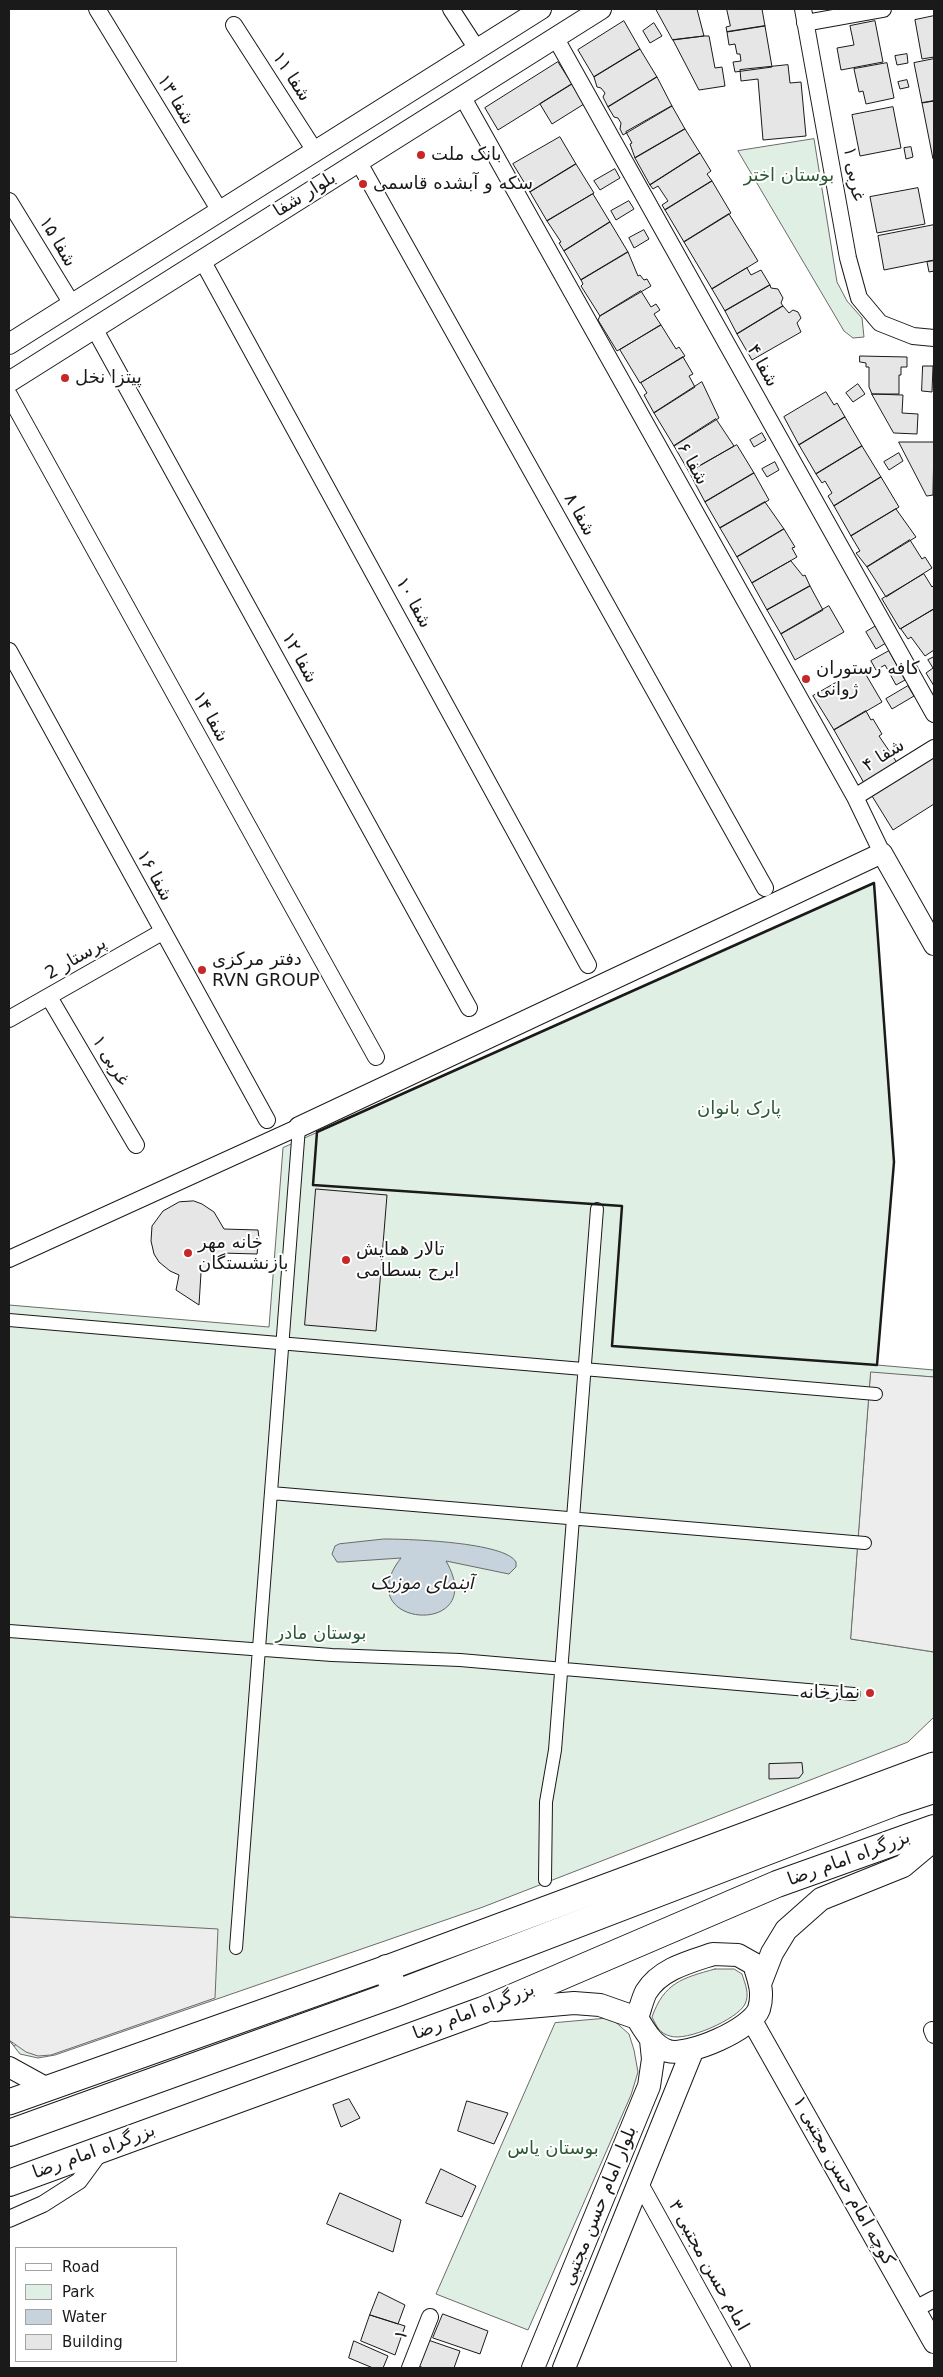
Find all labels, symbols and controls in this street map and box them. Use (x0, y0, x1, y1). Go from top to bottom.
street label: شفا ۱۱ (267, 48, 315, 106)
street label: شفا ۱۳ (152, 71, 198, 129)
place label: بانک ملت (431, 144, 502, 166)
street label: غربی ۱ (838, 145, 868, 203)
marker: بانک ملت (415, 149, 427, 161)
park label: بوستان اختر (744, 165, 834, 187)
street label: بلوار شفا (270, 167, 340, 223)
place label: سکه و آبشده قاسمی (373, 173, 533, 195)
marker: سکه و آبشده قاسمی (357, 178, 369, 190)
street label: شفا ۱۵ (34, 213, 80, 271)
street label: شفا ۴ (742, 341, 782, 391)
place label: پیتزا نخل (75, 367, 142, 389)
marker: پیتزا نخل (59, 372, 71, 384)
street label: شفا ۶ (672, 439, 712, 489)
street label: شفا ۸ (559, 490, 599, 540)
street label: شفا ۱۰ (390, 574, 436, 632)
street label: شفا ۱۲ (276, 629, 322, 687)
place label: کافه رستوران ژوانی (816, 658, 919, 701)
marker: کافه رستوران ژوانی (800, 673, 812, 685)
street label: شفا ۱۴ (187, 688, 233, 746)
street label: شفا ۴ (859, 735, 909, 777)
street label: شفا ۱۶ (131, 847, 177, 905)
street label: پرستار 2 (42, 933, 110, 985)
place label: دفتر مرکزی RVN GROUP (212, 949, 320, 992)
marker: دفتر مرکزی RVN GROUP (196, 964, 208, 976)
street label: ۱ غربی (87, 1032, 133, 1090)
park label: پارک بانوان (697, 1098, 781, 1120)
place label: خانه مهر بازنشستگان (198, 1232, 288, 1274)
place label: تالار همایش ایرج بسطامی (356, 1239, 459, 1282)
marker: خانه مهر بازنشستگان (182, 1247, 194, 1259)
marker: تالار همایش ایرج بسطامی (340, 1254, 352, 1266)
water label: آبنمای موزیک (371, 1573, 473, 1595)
park label: بوستان مادر (275, 1623, 367, 1645)
place label: نمازخانه (799, 1682, 860, 1704)
marker: نمازخانه (864, 1687, 876, 1699)
street label: بزرگراه امام رضا (785, 1827, 913, 1891)
street label: بزرگراه امام رضا (410, 1979, 538, 2045)
street label: کوچه امام حسن مجتبی ۱ (787, 2092, 899, 2270)
street label: بزرگراه امام رضا (30, 2120, 158, 2184)
street label: بلوار امام حسن مجتبی (558, 2123, 642, 2289)
park label: بوستان یاس (507, 2138, 599, 2160)
street label: امام حسن مجتبی ۳ (663, 2197, 753, 2335)
legend (15, 2247, 178, 2362)
text: Road (62, 2258, 100, 2276)
text: Park (62, 2283, 94, 2301)
text: Water (62, 2308, 106, 2326)
street label: ۱ (390, 2326, 414, 2344)
text: Building (62, 2333, 123, 2351)

